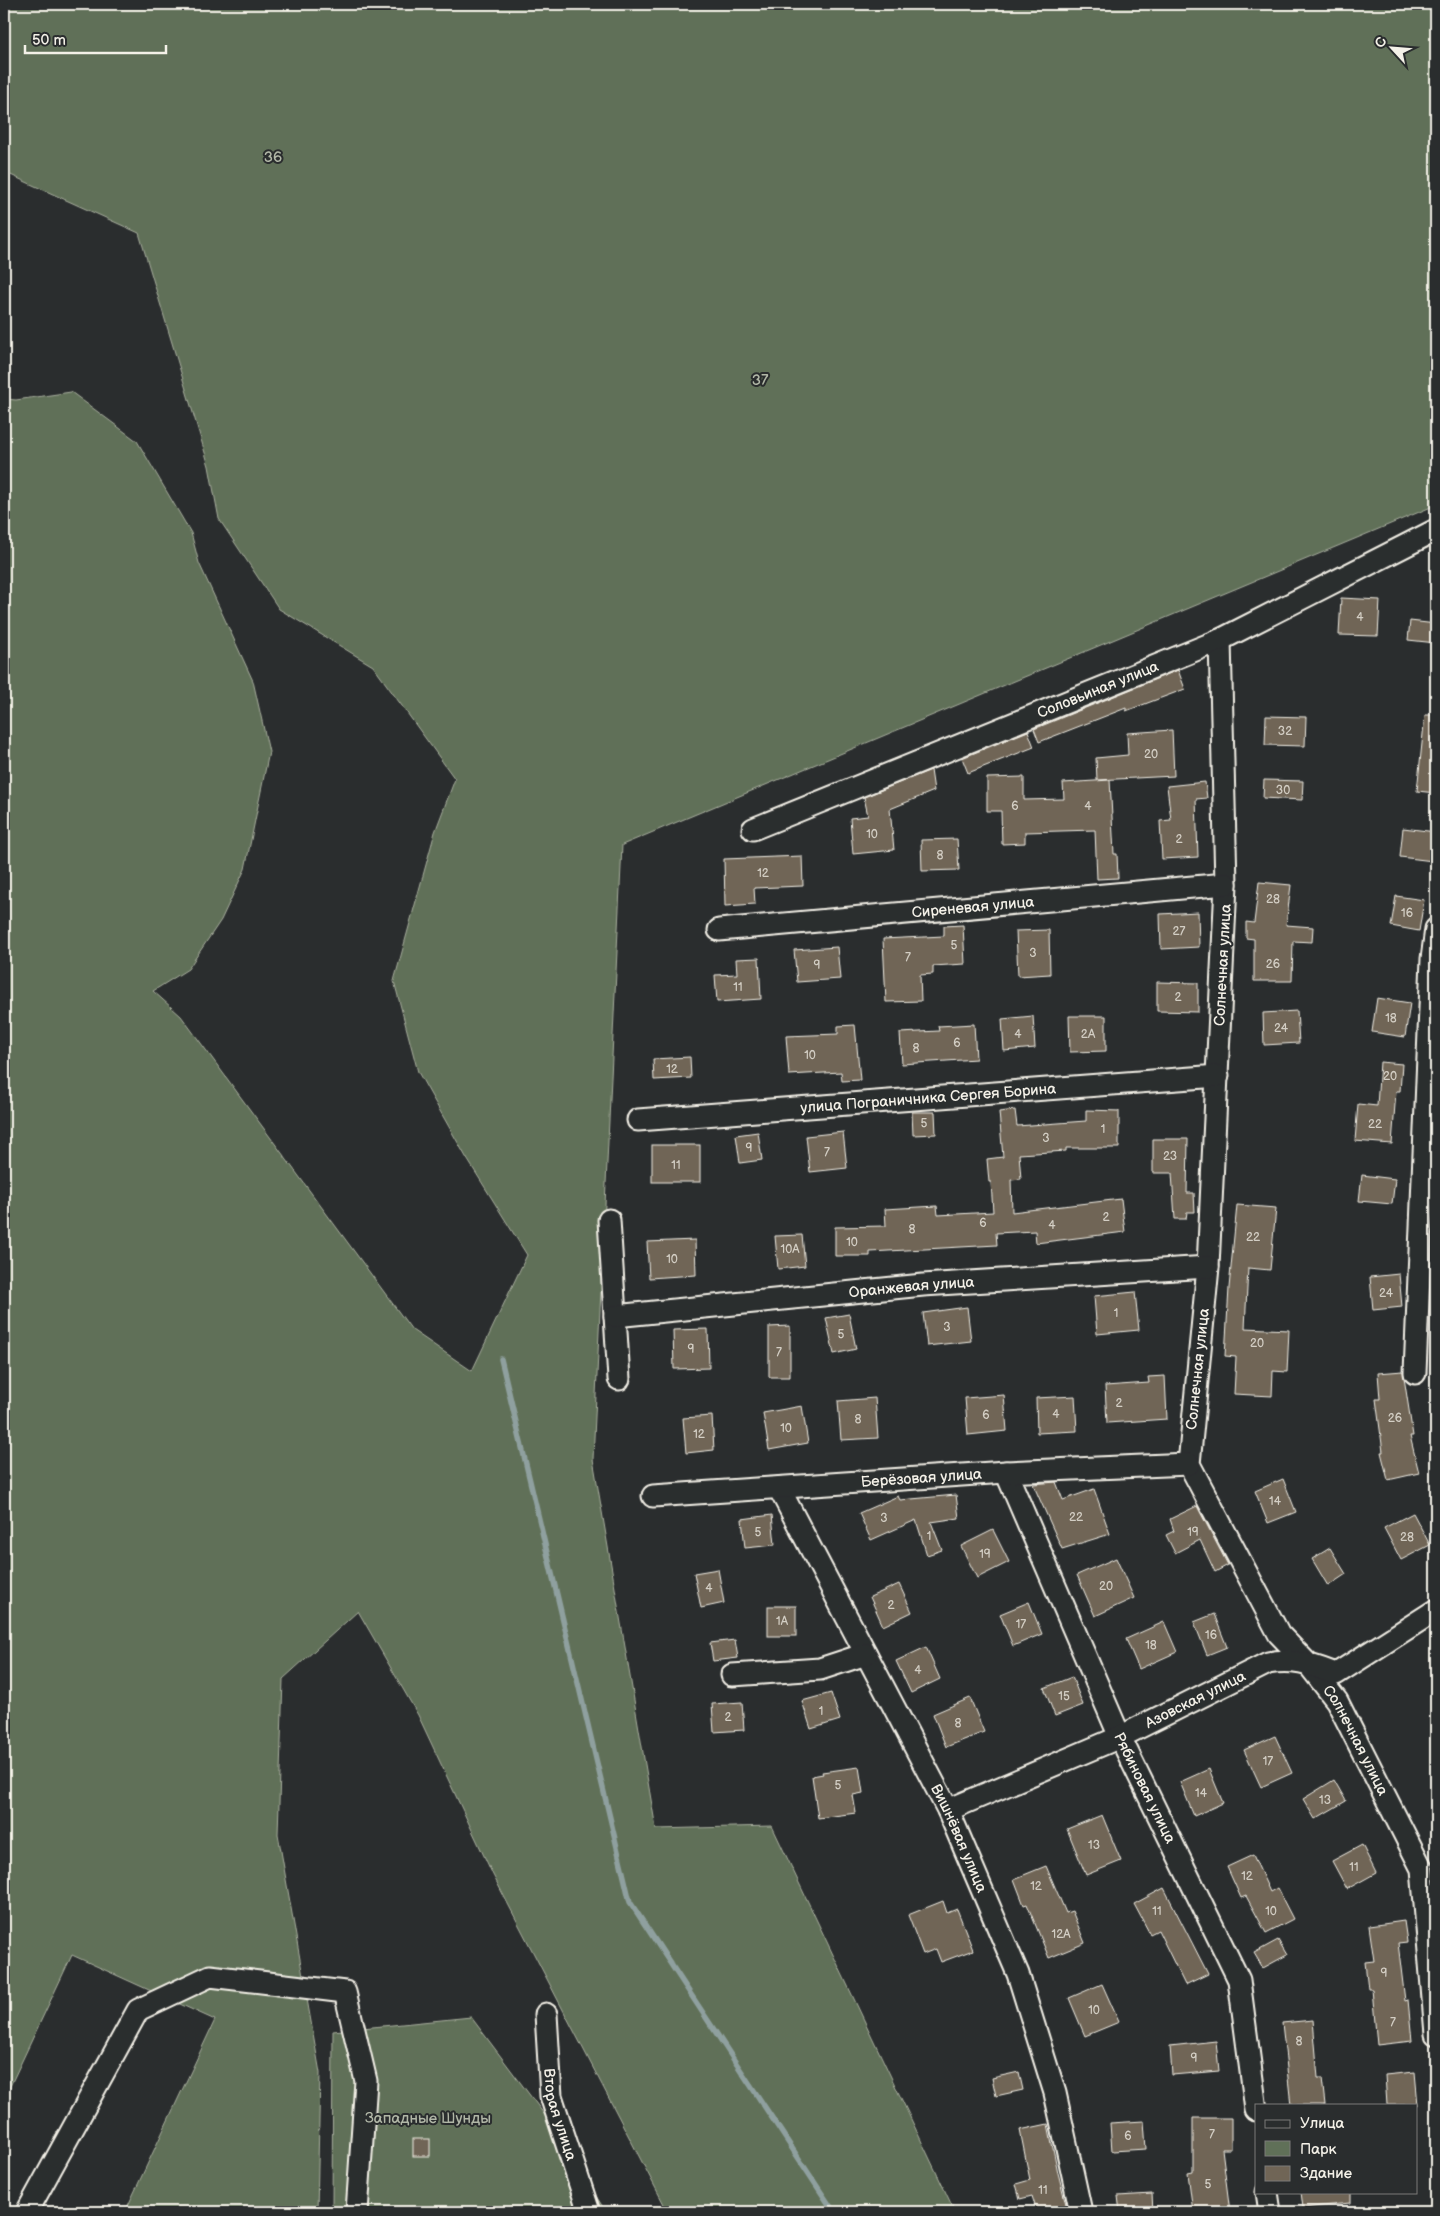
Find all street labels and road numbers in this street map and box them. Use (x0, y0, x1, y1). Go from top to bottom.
street label: Соловьиная улица (1034, 656, 1161, 722)
street label: Сиреневая улица (911, 892, 1035, 922)
street label: Солнечная улица (1210, 903, 1236, 1027)
street label: улица Пограничника Сергея Борина (800, 1079, 1057, 1117)
street label: Оранжевая улица (848, 1272, 975, 1302)
street label: Солнечная улица (1182, 1307, 1214, 1431)
street label: Берёзовая улица (860, 1464, 983, 1491)
street label: Азовская улица (1141, 1666, 1249, 1733)
street label: Солнечная улица (1319, 1681, 1393, 1799)
street label: Рябиновая улица (1110, 1729, 1180, 1847)
street label: Вишнёвая улица (927, 1781, 992, 1896)
street label: Вторая улица (540, 2068, 581, 2163)

